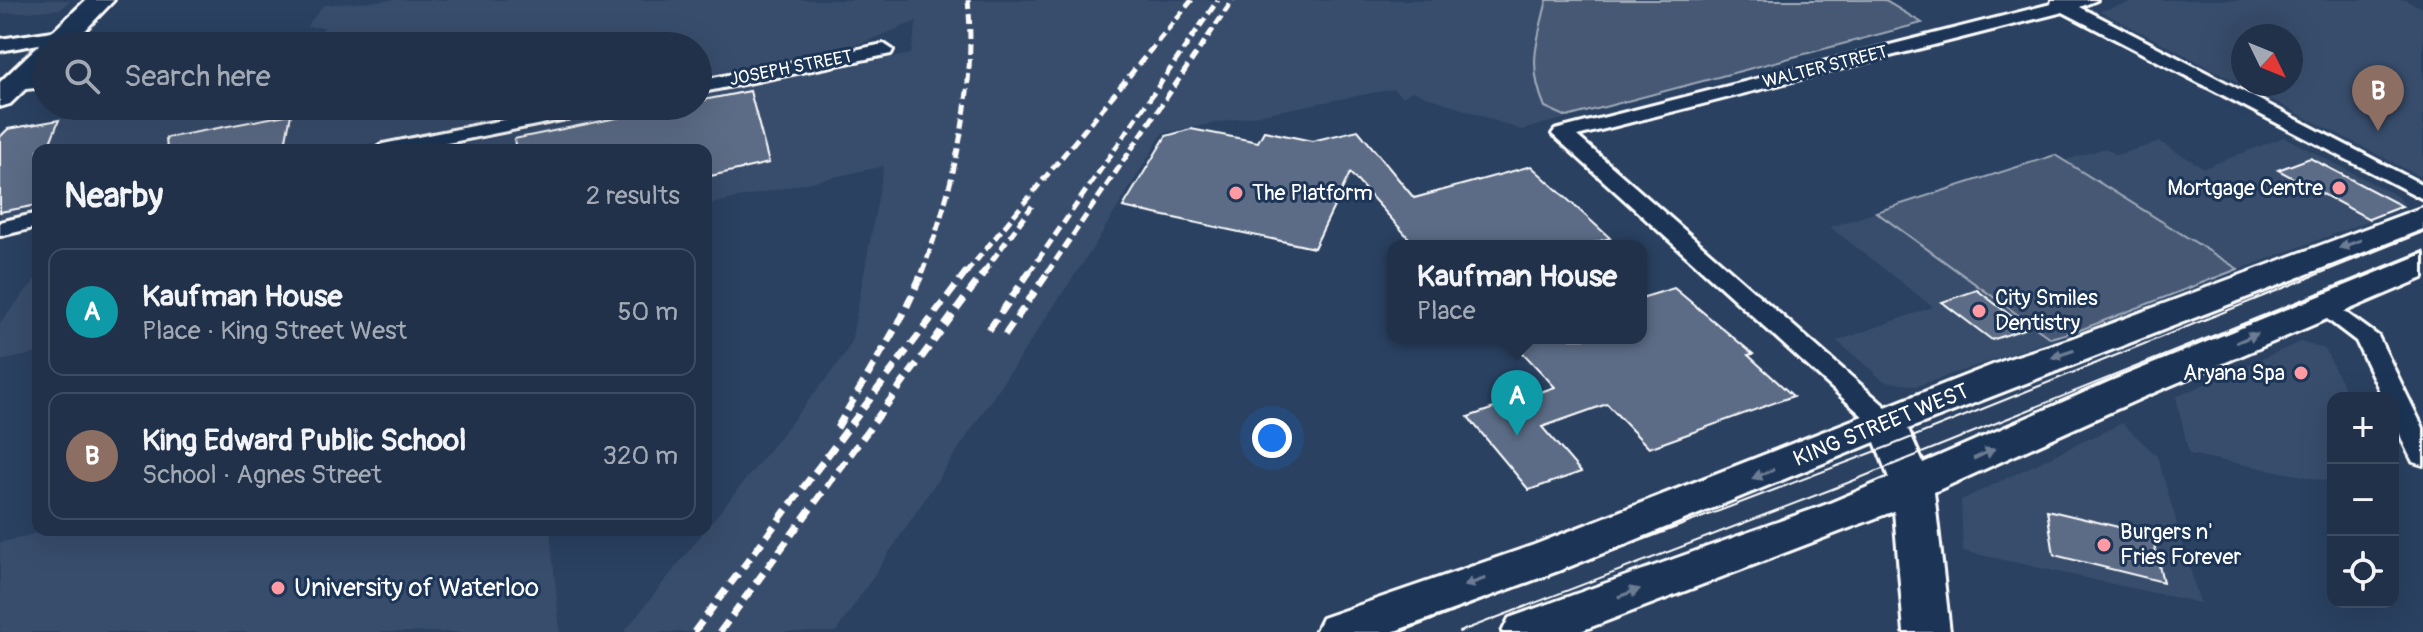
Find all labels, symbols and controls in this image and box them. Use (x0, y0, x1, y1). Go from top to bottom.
north arrow (2231, 24, 2303, 96)
search box (32, 32, 712, 120)
street label: WALTER STREET (1760, 40, 1890, 94)
street label: JOSEPH STREET (728, 45, 854, 91)
icon: search (60, 54, 104, 98)
text: Search here (124, 58, 271, 95)
pin: B (2352, 65, 2404, 131)
place label: Mortgage Centre (2167, 174, 2323, 202)
text: Nearby (64, 175, 163, 218)
place label: The Platform (1252, 179, 1373, 207)
marker: Mortgage Centre (2330, 179, 2348, 197)
text: 2 results (586, 180, 680, 212)
marker: The Platform (1227, 184, 1245, 202)
one-way arrow (2338, 238, 2362, 251)
popup (1387, 240, 1647, 344)
text: Kaufman House (1417, 258, 1617, 295)
text: Kaufman House (142, 278, 342, 315)
place label: City Smiles Dentistry (1995, 284, 2098, 337)
text: Place (1417, 295, 1476, 327)
text: A (84, 296, 100, 328)
text: 50 m (617, 296, 678, 328)
marker: City Smiles Dentistry (1970, 302, 1988, 320)
text: Place · King Street West (142, 315, 407, 347)
one-way arrow (2235, 331, 2259, 344)
one-way arrow (2050, 349, 2074, 361)
place label: Aryana Spa (2183, 359, 2285, 387)
marker: Aryana Spa (2292, 364, 2310, 382)
pin: A (1491, 370, 1543, 436)
street label: KING STREET WEST (1789, 377, 1973, 473)
map controls (2327, 392, 2399, 608)
button: + (2327, 392, 2399, 464)
your location (1252, 418, 1292, 458)
text: King Edward Public School (142, 422, 466, 459)
text: B (85, 440, 99, 472)
text: 320 m (602, 440, 678, 472)
one-way arrow (1972, 447, 1996, 461)
text: School · Agnes Street (142, 459, 382, 491)
button: − (2327, 464, 2399, 536)
one-way arrow (1751, 467, 1774, 480)
place label: Burgers n' Fries Forever (2120, 518, 2241, 571)
marker: Burgers n' Fries Forever (2095, 536, 2113, 554)
button: locate (2327, 536, 2399, 608)
place label: University of Waterloo (294, 572, 539, 604)
one-way arrow (1463, 576, 1487, 589)
marker: University of Waterloo (269, 579, 287, 597)
one-way arrow (1617, 586, 1641, 599)

